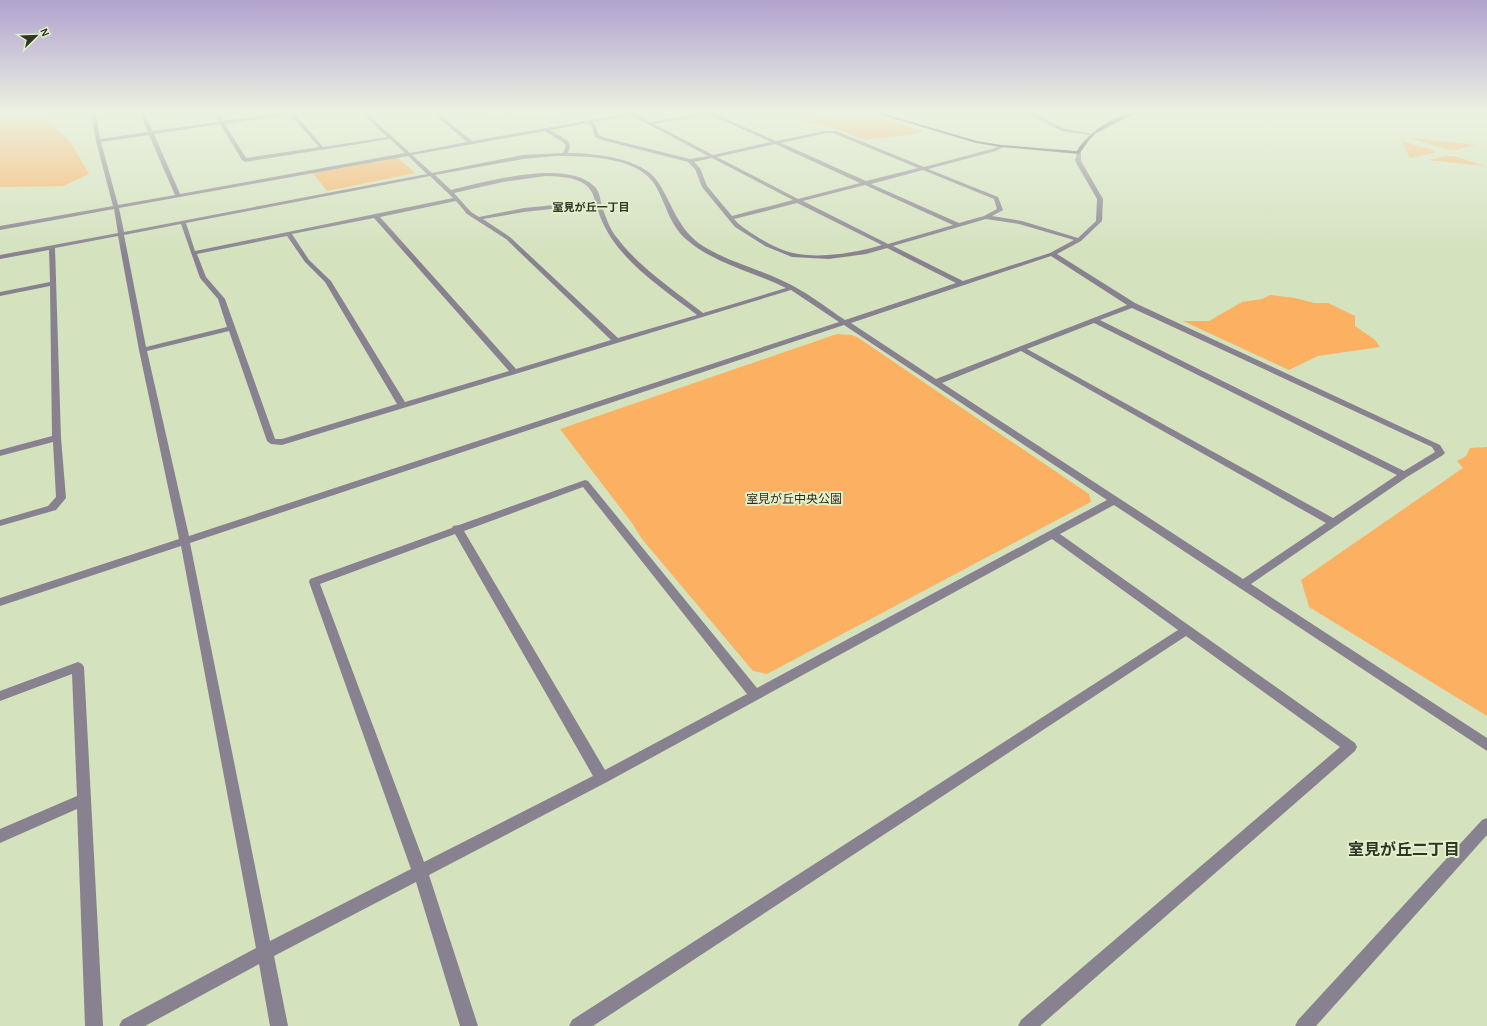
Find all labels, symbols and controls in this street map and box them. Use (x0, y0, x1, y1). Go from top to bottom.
north arrow (16, 16, 56, 56)
text: N (38, 27, 51, 38)
district label: 室見が丘一丁目 (553, 201, 630, 213)
park label: 室見が丘中央公園 (746, 492, 842, 505)
district label: 室見が丘二丁目 (1348, 841, 1460, 858)

